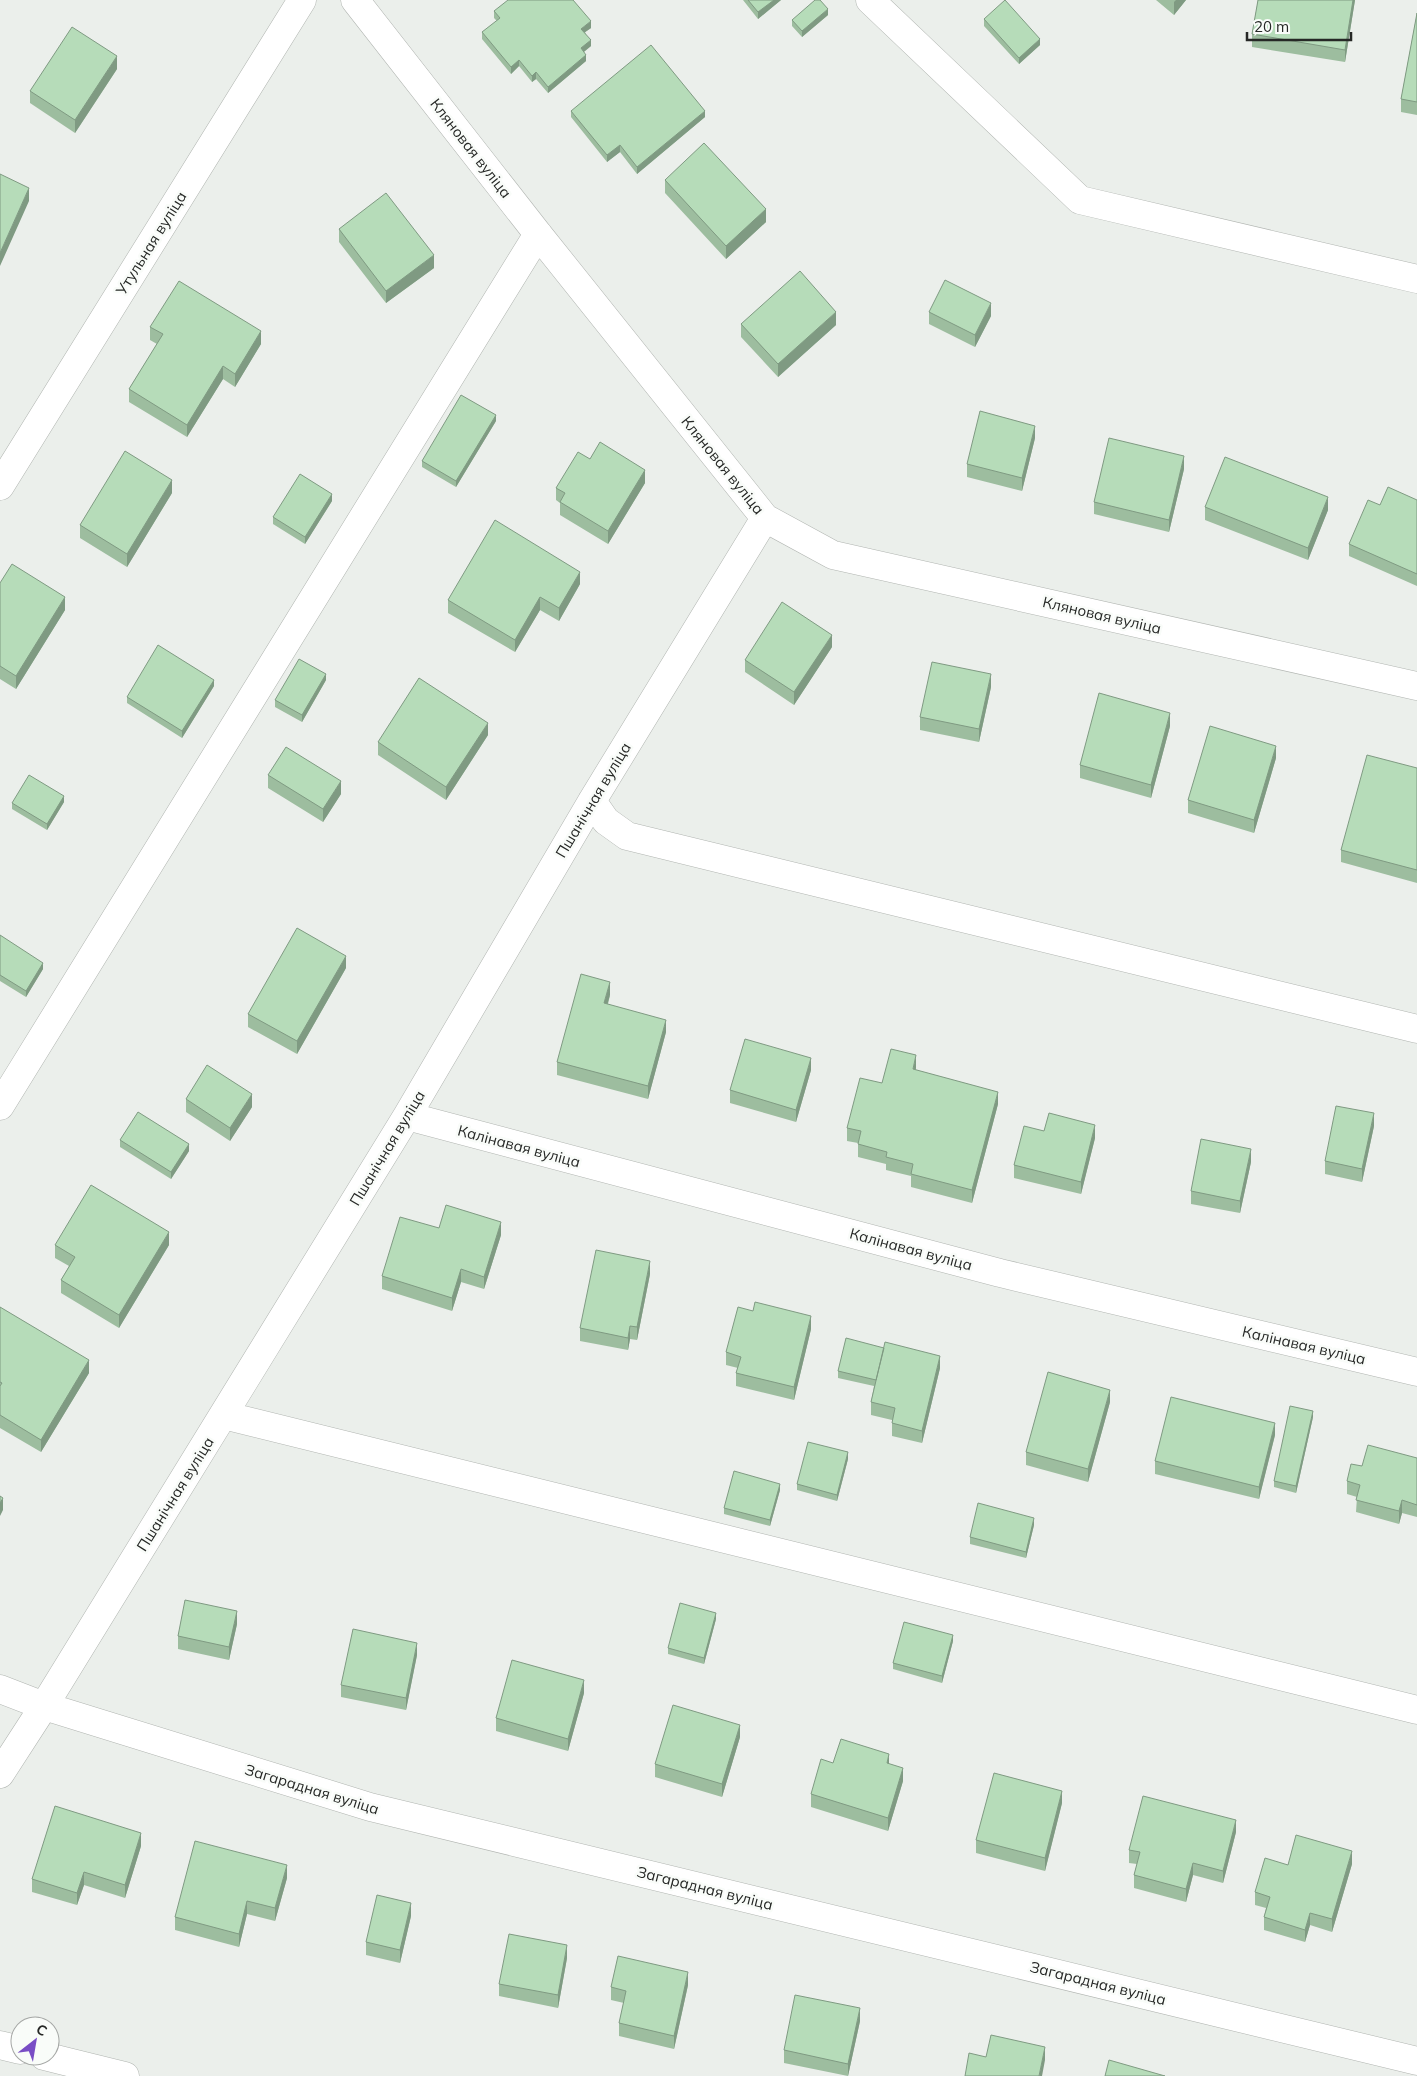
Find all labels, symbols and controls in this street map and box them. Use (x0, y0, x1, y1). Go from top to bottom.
scale bar (1247, 10, 1351, 42)
text: 20 m (1254, 17, 1289, 36)
street label: Кляновая вуліца (426, 94, 516, 202)
street label: Утульная вуліца (111, 188, 190, 299)
street label: Кляновая вуліца (677, 412, 769, 518)
street label: Кляновая вуліца (1041, 592, 1163, 638)
street label: Пшанічная вуліца (551, 739, 635, 861)
street label: Пшанічная вуліца (345, 1087, 429, 1209)
street label: Калінавая вуліца (456, 1120, 582, 1172)
street label: Калінавая вуліца (848, 1223, 974, 1275)
street label: Калінавая вуліца (1240, 1322, 1368, 1368)
street label: Пшанічная вуліца (132, 1433, 218, 1555)
street label: Загарадная вуліца (243, 1760, 381, 1818)
street label: Загарадная вуліца (635, 1862, 775, 1914)
street label: Загарадная вуліца (1028, 1957, 1168, 2009)
north arrow (10, 2016, 60, 2066)
text: С (33, 2020, 50, 2040)

